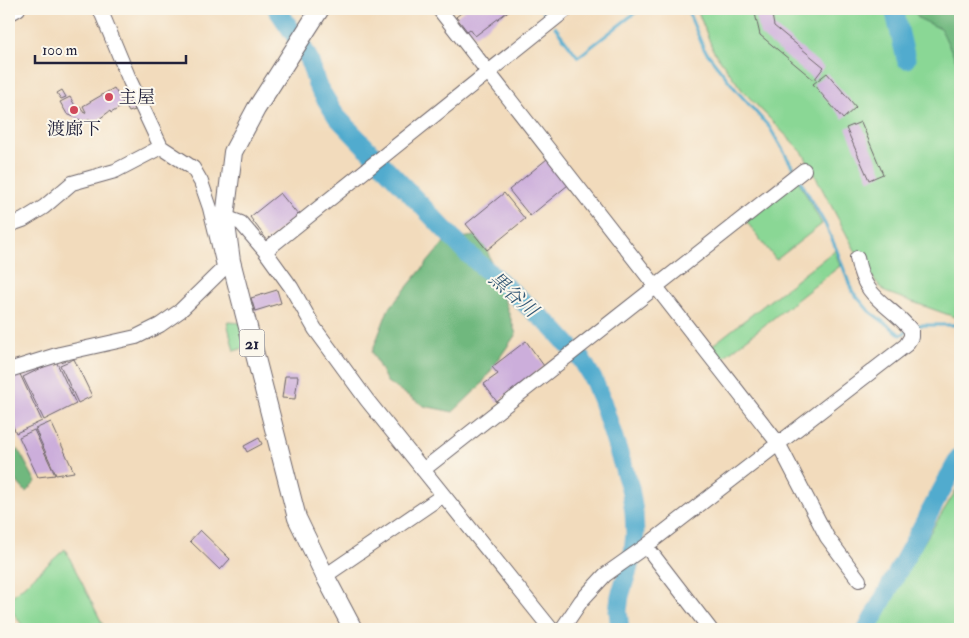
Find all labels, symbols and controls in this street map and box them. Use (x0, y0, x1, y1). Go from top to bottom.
scale bar (35, 32, 186, 64)
text: 100 m (42, 41, 78, 60)
place label: 主屋 (119, 86, 155, 109)
marker: 主屋 (103, 91, 115, 103)
marker: 渡廊下 (68, 104, 80, 116)
place label: 渡廊下 (47, 118, 101, 141)
water label: 黒谷川 (484, 267, 544, 324)
road number: 21 (240, 329, 264, 356)

